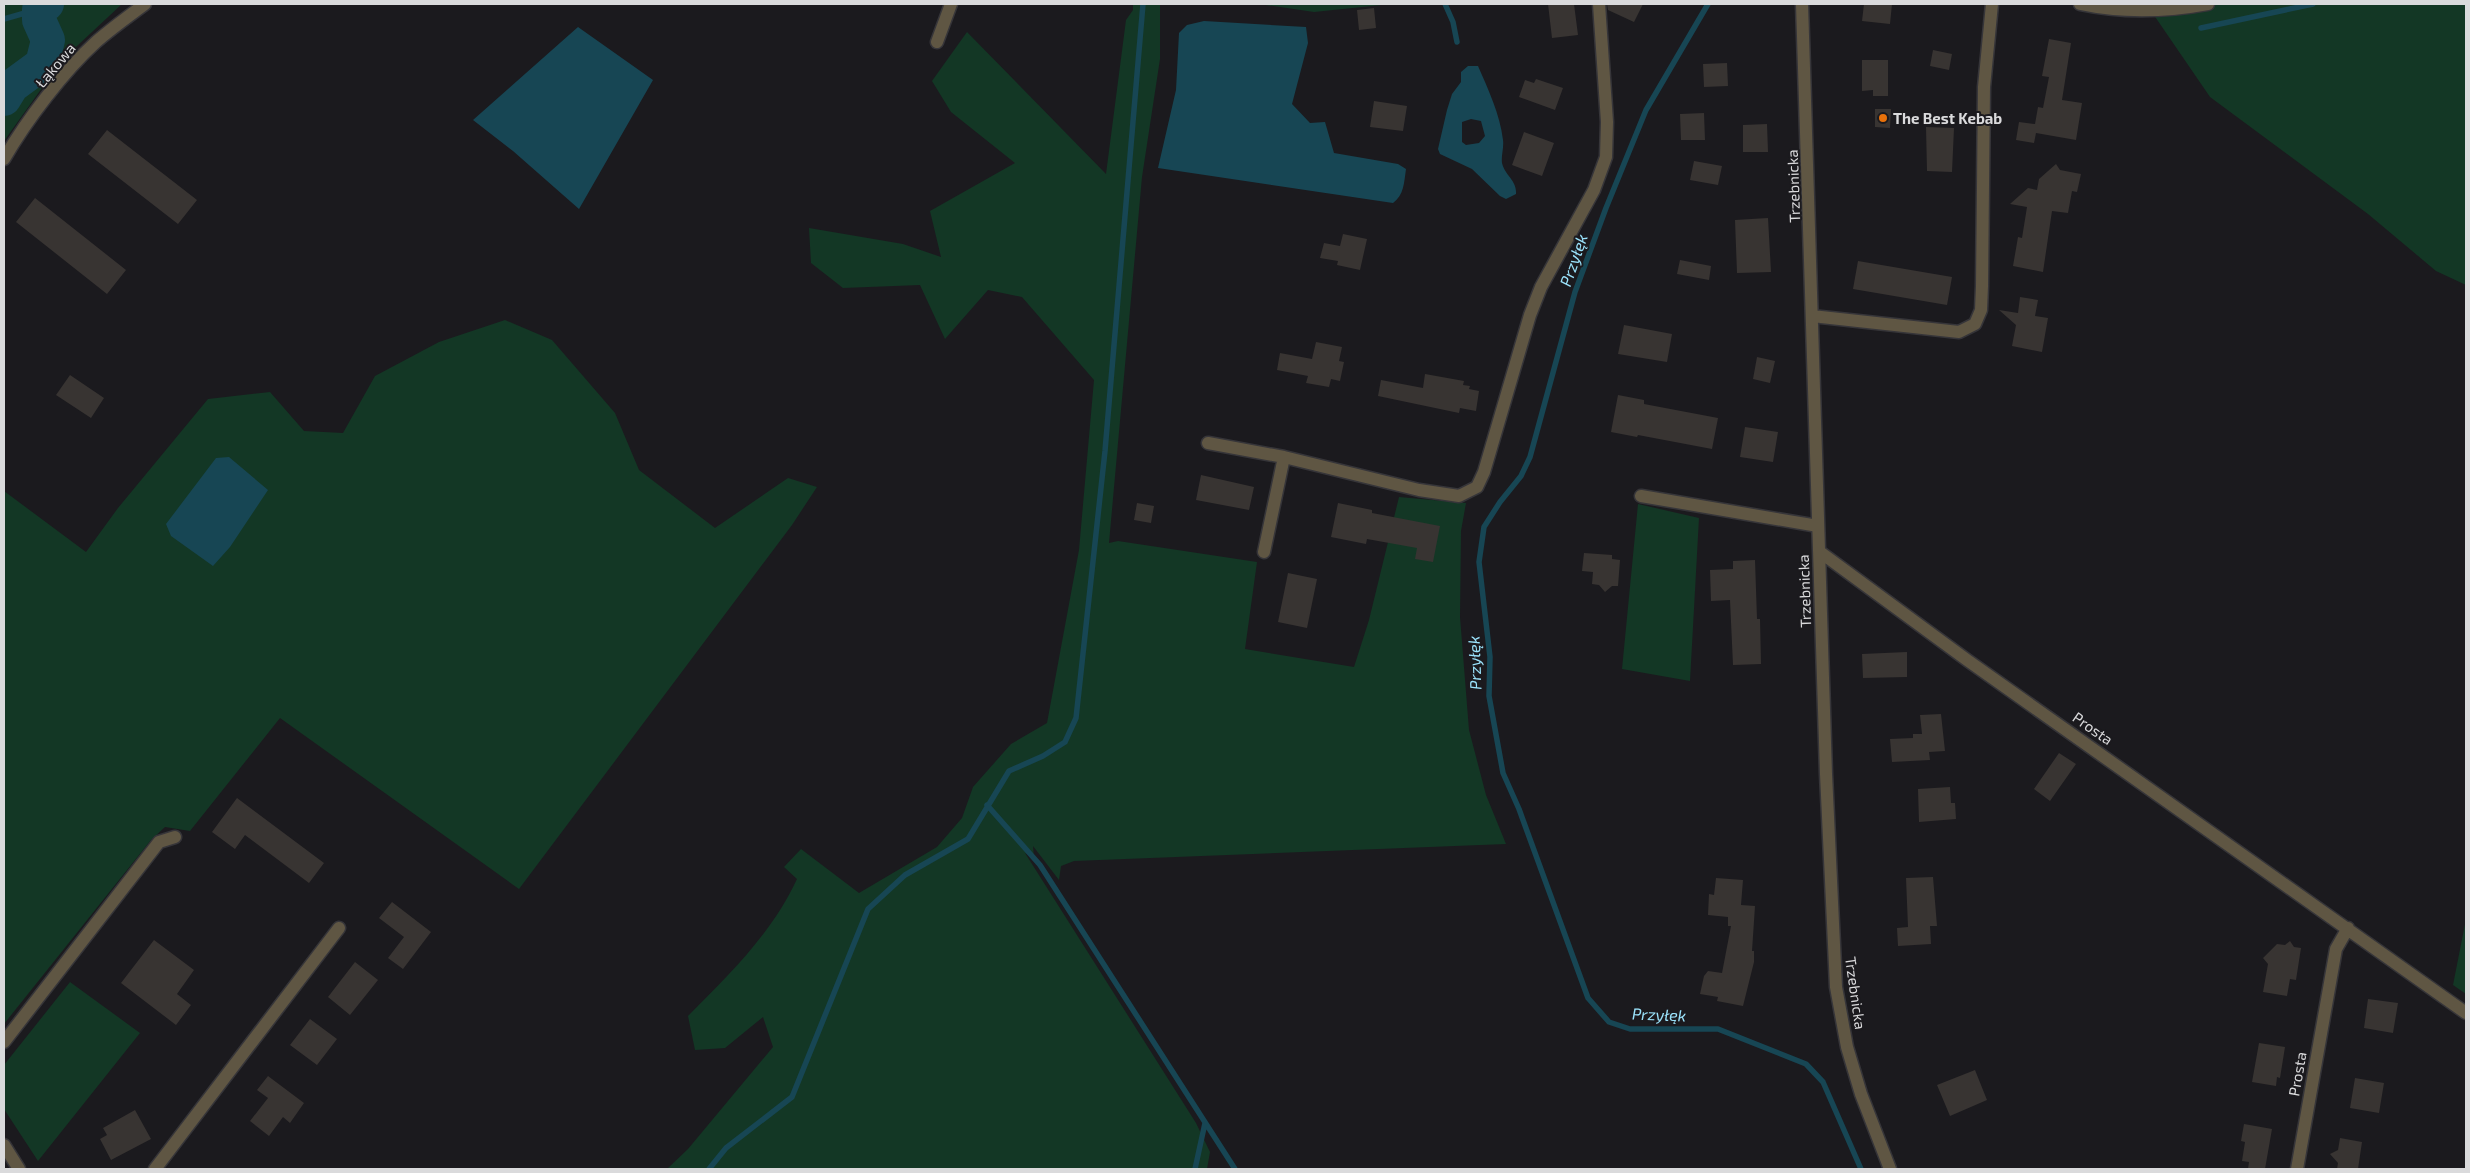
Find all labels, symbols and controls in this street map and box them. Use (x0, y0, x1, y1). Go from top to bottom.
street label: Łąkowa (31, 39, 79, 91)
place label: The Best Kebab (1893, 109, 2002, 127)
marker: The Best Kebab (1877, 112, 1889, 124)
street label: Trzebnicka (1783, 149, 1803, 223)
water label: Przyłęk (1555, 231, 1592, 289)
street label: Trzebnicka (1794, 554, 1814, 628)
water label: Przyłęk (1464, 636, 1485, 690)
street label: Prosta (2070, 708, 2116, 748)
street label: Trzebnicka (1842, 955, 1870, 1031)
water label: Przyłęk (1632, 1004, 1686, 1025)
street label: Prosta (2284, 1050, 2310, 1098)

